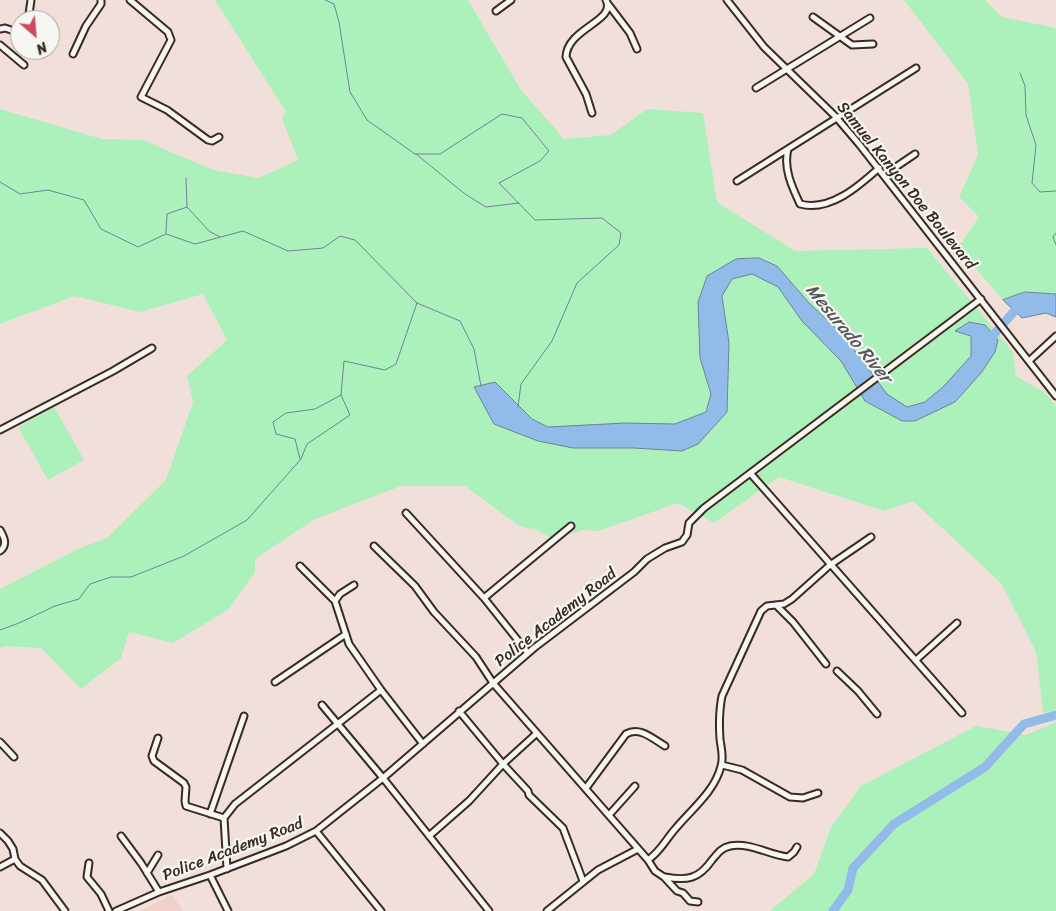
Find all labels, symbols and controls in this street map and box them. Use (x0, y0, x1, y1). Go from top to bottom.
north arrow (10, 10, 60, 60)
text: N (32, 35, 52, 61)
street label: Samuel Kanyon Doe Boulevard (832, 98, 980, 274)
water label: Mesurado River (800, 280, 896, 388)
street label: Police Academy Road (491, 565, 621, 671)
street label: Police Academy Road (160, 814, 306, 886)

